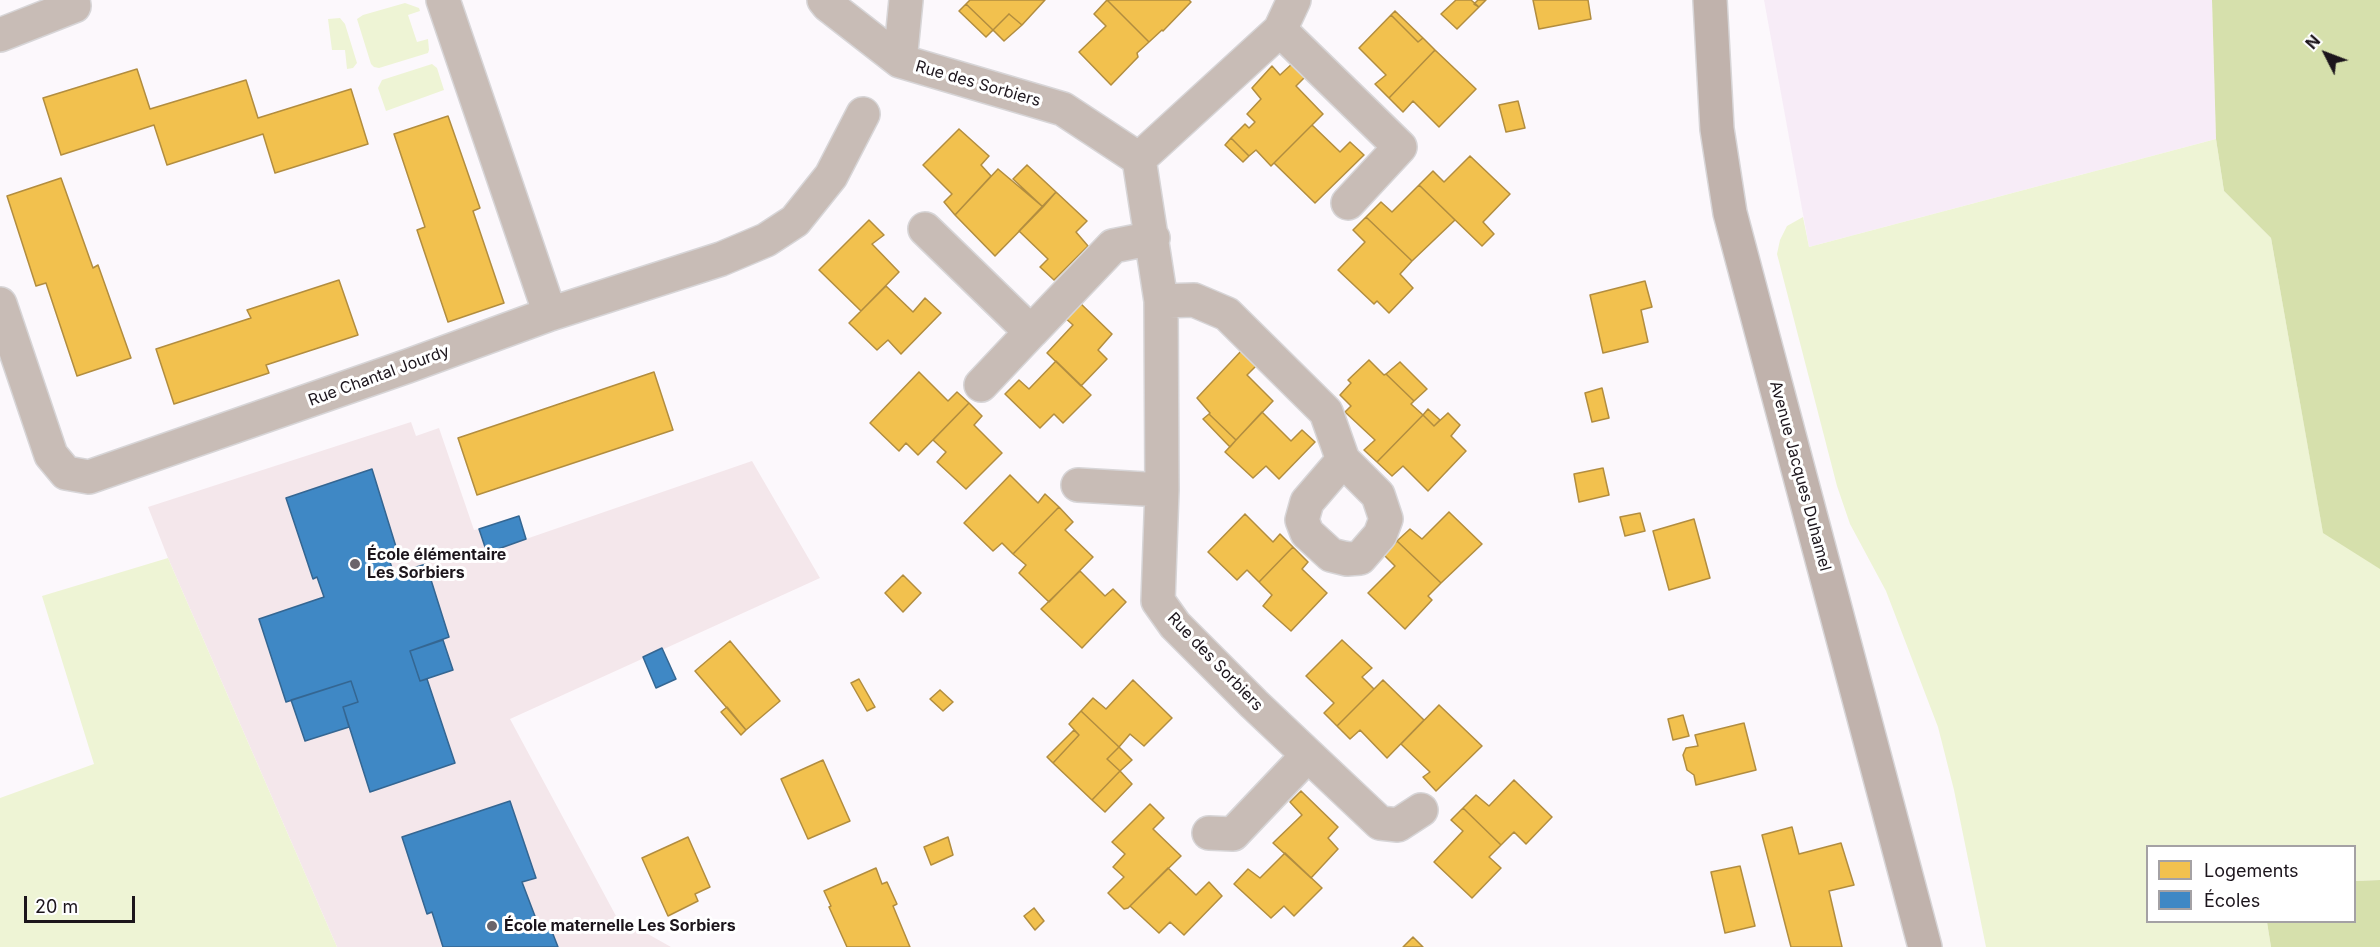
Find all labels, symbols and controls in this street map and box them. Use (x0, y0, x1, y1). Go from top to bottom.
north arrow (2296, 24, 2356, 84)
text: N (2301, 31, 2324, 53)
street label: Rue des Sorbiers (913, 57, 1043, 111)
street label: Rue Chantal Jourdy (306, 342, 452, 410)
street label: Avenue Jacques Duhamel (1765, 379, 1835, 573)
place label: École élémentaire Les Sorbiers (367, 545, 506, 583)
marker: École élémentaire Les Sorbiers (348, 557, 362, 571)
street label: Rue des Sorbiers (1163, 609, 1267, 715)
legend (2146, 845, 2356, 923)
text: Logements (2204, 860, 2299, 881)
scale bar (27, 884, 138, 922)
text: Écoles (2204, 890, 2260, 911)
text: 20 m (35, 896, 78, 917)
place label: École maternelle Les Sorbiers (504, 916, 736, 936)
marker: École maternelle Les Sorbiers (485, 919, 499, 933)

